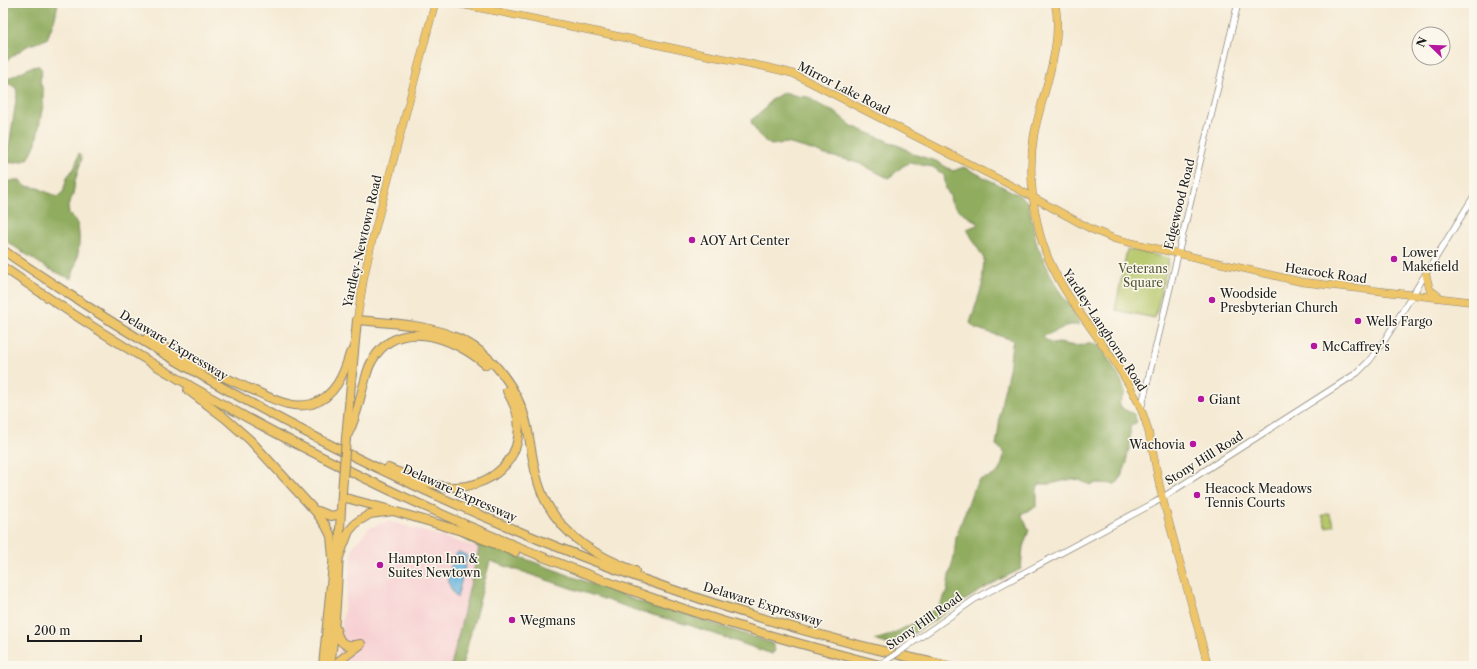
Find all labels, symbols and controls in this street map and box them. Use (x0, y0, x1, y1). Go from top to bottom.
north arrow (1411, 26, 1451, 66)
text: N (1413, 35, 1430, 49)
street label: Mirror Lake Road (795, 58, 893, 118)
street label: Edgewood Road (1160, 156, 1198, 251)
street label: Yardley-Newtown Road (339, 173, 385, 310)
place label: AOY Art Center (699, 233, 790, 248)
marker: AOY Art Center (687, 235, 697, 245)
place label: Lower Makefield (1402, 245, 1459, 274)
marker: Lower Makefield (1389, 254, 1399, 264)
street label: Heacock Road (1284, 260, 1369, 286)
park label: Veterans Square (1117, 261, 1168, 290)
street label: Yardley-Langhorne Road (1059, 265, 1151, 394)
place label: Woodside Presbyterian Church (1219, 286, 1338, 315)
marker: Woodside Presbyterian Church (1207, 295, 1217, 305)
street label: Delaware Expressway (117, 307, 231, 383)
place label: Wells Fargo (1365, 314, 1433, 329)
marker: Wells Fargo (1353, 316, 1363, 326)
place label: McCaffrey's (1322, 339, 1390, 354)
marker: McCaffrey's (1309, 341, 1319, 351)
place label: Giant (1209, 392, 1241, 407)
marker: Giant (1196, 394, 1206, 404)
street label: Stony Hill Road (1162, 428, 1246, 488)
place label: Wachovia (1128, 437, 1186, 452)
marker: Wachovia (1188, 439, 1198, 449)
street label: Delaware Expressway (400, 461, 520, 525)
place label: Heacock Meadows Tennis Courts (1205, 481, 1312, 510)
marker: Heacock Meadows Tennis Courts (1192, 490, 1202, 500)
place label: Hampton Inn & Suites Newtown (388, 551, 481, 580)
marker: Hampton Inn & Suites Newtown (375, 560, 385, 570)
street label: Delaware Expressway (702, 579, 825, 629)
street label: Stony Hill Road (883, 589, 965, 653)
place label: Wegmans (519, 613, 575, 628)
marker: Wegmans (507, 615, 517, 625)
scale bar (28, 617, 141, 643)
text: 200 m (34, 623, 71, 638)

